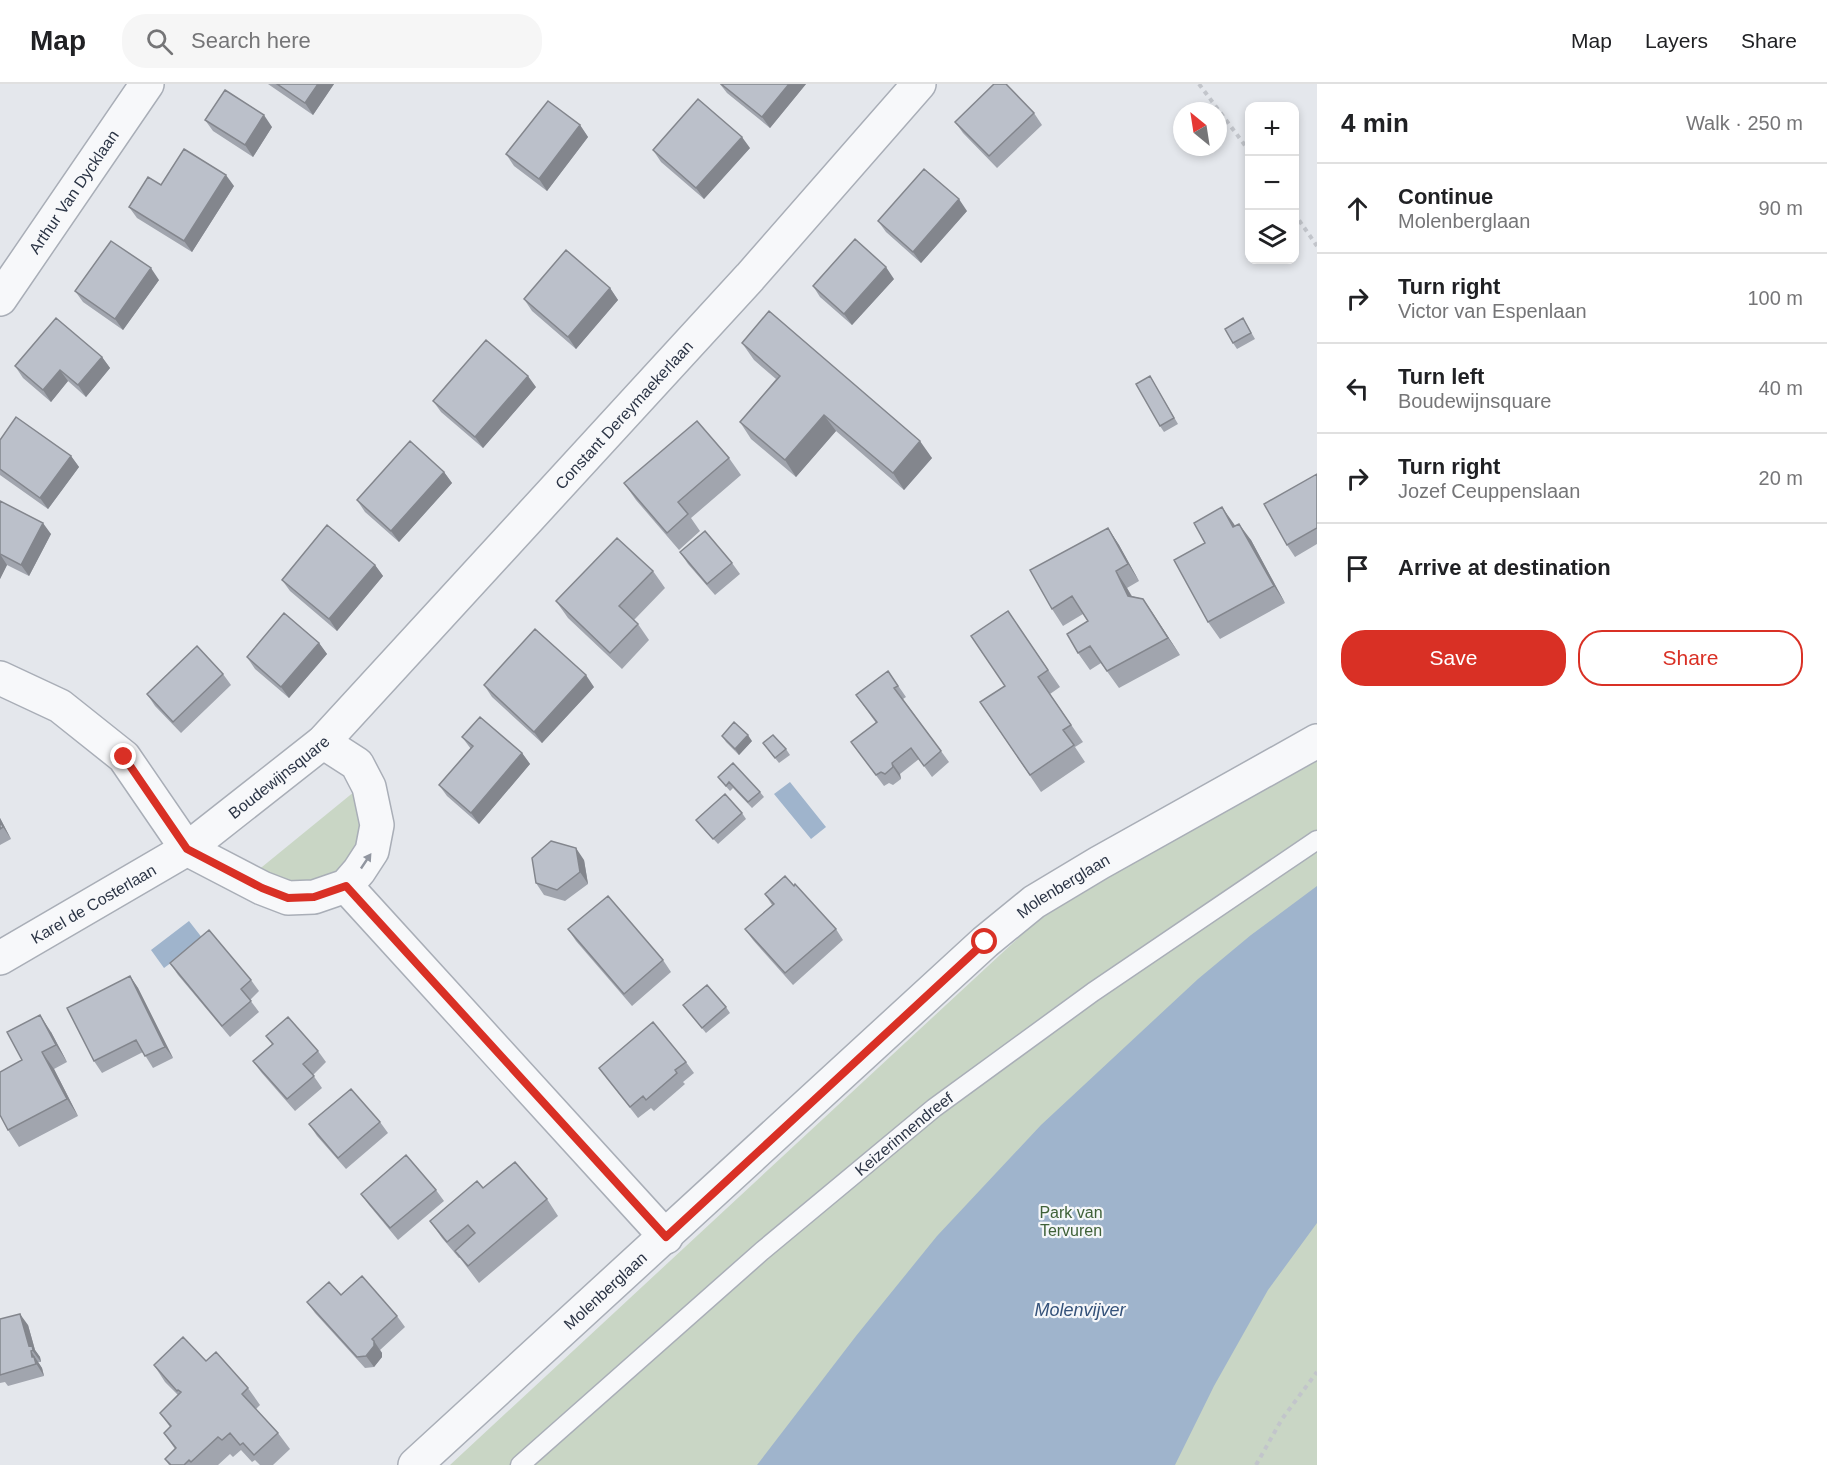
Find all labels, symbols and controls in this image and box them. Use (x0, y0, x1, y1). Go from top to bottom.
search box (122, 14, 542, 68)
text: Map (30, 25, 86, 56)
icon: search (143, 25, 176, 58)
text: Search here (191, 28, 311, 53)
text: Map (1571, 29, 1612, 52)
text: Layers (1645, 29, 1708, 52)
text: Share (1741, 29, 1797, 52)
north arrow (1173, 102, 1227, 156)
map controls (1245, 102, 1299, 264)
button: + (1245, 102, 1299, 156)
text: 4 min (1341, 108, 1409, 138)
text: Walk · 250 m (1686, 112, 1803, 134)
street label: Arthur Van Dycklaan (25, 127, 121, 257)
button: − (1245, 156, 1299, 210)
text: Continue (1398, 184, 1493, 209)
icon: ahead (1341, 192, 1374, 225)
text: 90 m (1759, 197, 1803, 219)
button: layers (1245, 210, 1299, 264)
text: Molenberglaan (1398, 210, 1530, 232)
text: Turn right (1398, 274, 1500, 299)
icon: right (1341, 282, 1374, 315)
text: 100 m (1747, 287, 1803, 309)
text: Victor van Espenlaan (1398, 300, 1587, 322)
street label: Constant Dereymaekerlaan (551, 337, 696, 492)
text: Turn left (1398, 364, 1484, 389)
icon: left (1341, 372, 1374, 405)
text: 40 m (1759, 377, 1803, 399)
text: Boudewijnsquare (1398, 390, 1551, 412)
text: Turn right (1398, 454, 1500, 479)
icon: right (1341, 462, 1374, 495)
text: 20 m (1759, 467, 1803, 489)
text: Jozef Ceuppenslaan (1398, 480, 1580, 502)
icon: arrive (1341, 552, 1374, 585)
text: Arrive at destination (1398, 555, 1611, 580)
button: Save (1341, 630, 1566, 686)
button: Share (1578, 630, 1803, 686)
street label: Boudewijnsquare (225, 733, 333, 822)
route end (110, 743, 136, 769)
street label: Molenberglaan (1013, 851, 1112, 921)
one-way arrow (360, 853, 372, 869)
street label: Karel de Costerlaan (28, 861, 159, 947)
route start (971, 928, 997, 954)
street label: Keizerinnendreef (851, 1089, 956, 1179)
park label: Park van Tervuren (1039, 1204, 1103, 1239)
street label: Molenberglaan (560, 1248, 650, 1333)
water label: Molenvijver (1034, 1300, 1127, 1320)

